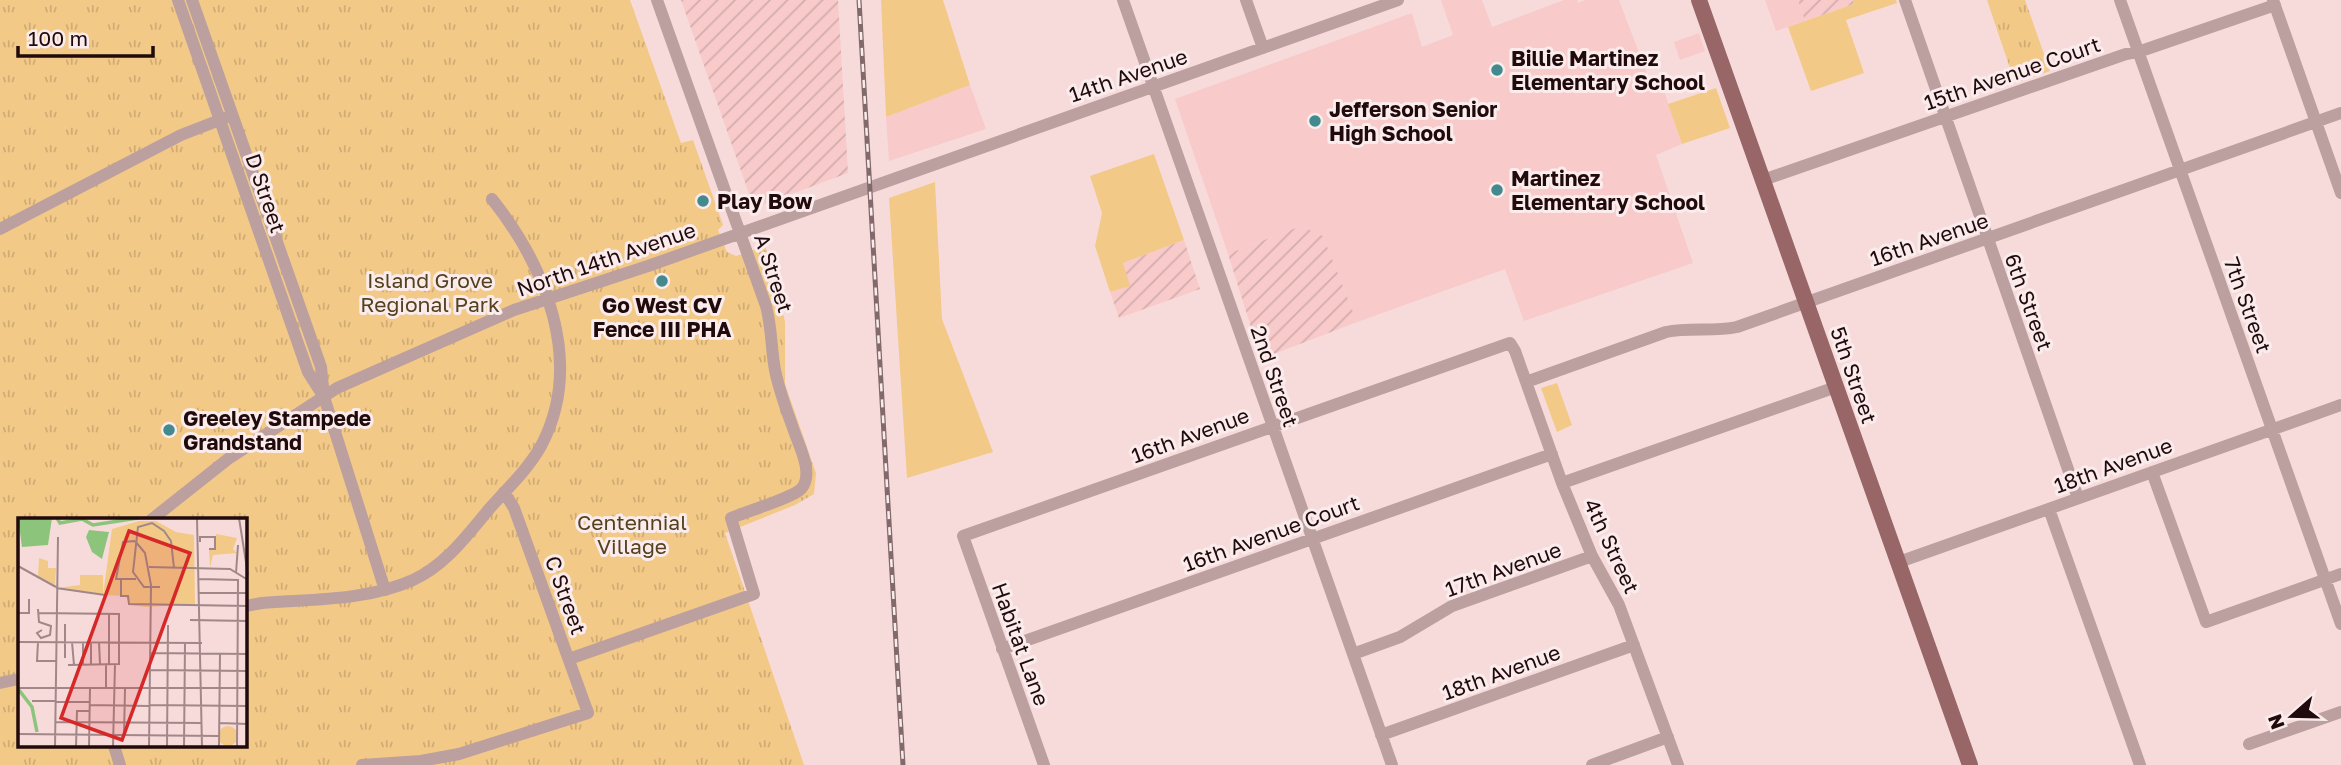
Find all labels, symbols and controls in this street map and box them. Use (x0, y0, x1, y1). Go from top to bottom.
scale bar (18, 14, 152, 58)
text: 100 m (28, 25, 88, 51)
street label: 15th Avenue Court (1920, 31, 2104, 115)
street label: 14th Avenue (1065, 43, 1191, 107)
place label: Billie Martinez Elementary School (1511, 45, 1705, 95)
marker: Billie Martinez Elementary School (1489, 62, 1505, 78)
place label: Jefferson Senior High School (1329, 96, 1498, 146)
marker: Jefferson Senior High School (1307, 113, 1323, 129)
street label: D Street (240, 150, 292, 236)
place label: Martinez Elementary School (1511, 165, 1705, 215)
marker: Martinez Elementary School (1489, 182, 1505, 198)
place label: Play Bow (717, 188, 813, 214)
marker: Play Bow (695, 193, 711, 209)
street label: 16th Avenue (1866, 207, 1992, 271)
street label: North 14th Avenue (513, 216, 699, 302)
street label: A Street (749, 230, 799, 316)
street label: 6th Street (1999, 250, 2059, 354)
street label: 7th Street (2219, 254, 2277, 356)
park label: Island Grove Regional Park (360, 267, 500, 317)
marker: Go West CV Fence III PHA (654, 273, 670, 289)
place label: Go West CV Fence III PHA (593, 292, 731, 342)
street label: 2nd Street (1246, 322, 1304, 430)
street label: 5th Street (1825, 323, 1883, 427)
street label: 16th Avenue (1127, 402, 1253, 468)
place label: Greeley Stampede Grandstand (183, 405, 371, 455)
marker: Greeley Stampede Grandstand (161, 422, 177, 438)
street label: 18th Avenue (2050, 432, 2176, 498)
street label: 16th Avenue Court (1179, 489, 1363, 577)
street label: 4th Street (1579, 494, 1645, 598)
park label: Centennial Village (577, 509, 687, 559)
inset map (18, 518, 247, 748)
street label: 17th Avenue (1441, 536, 1565, 602)
street label: C Street (540, 552, 592, 638)
street label: Habitat Lane (987, 579, 1055, 709)
street label: 18th Avenue (1438, 639, 1564, 705)
north arrow (2257, 681, 2327, 751)
text: N (2262, 711, 2289, 733)

